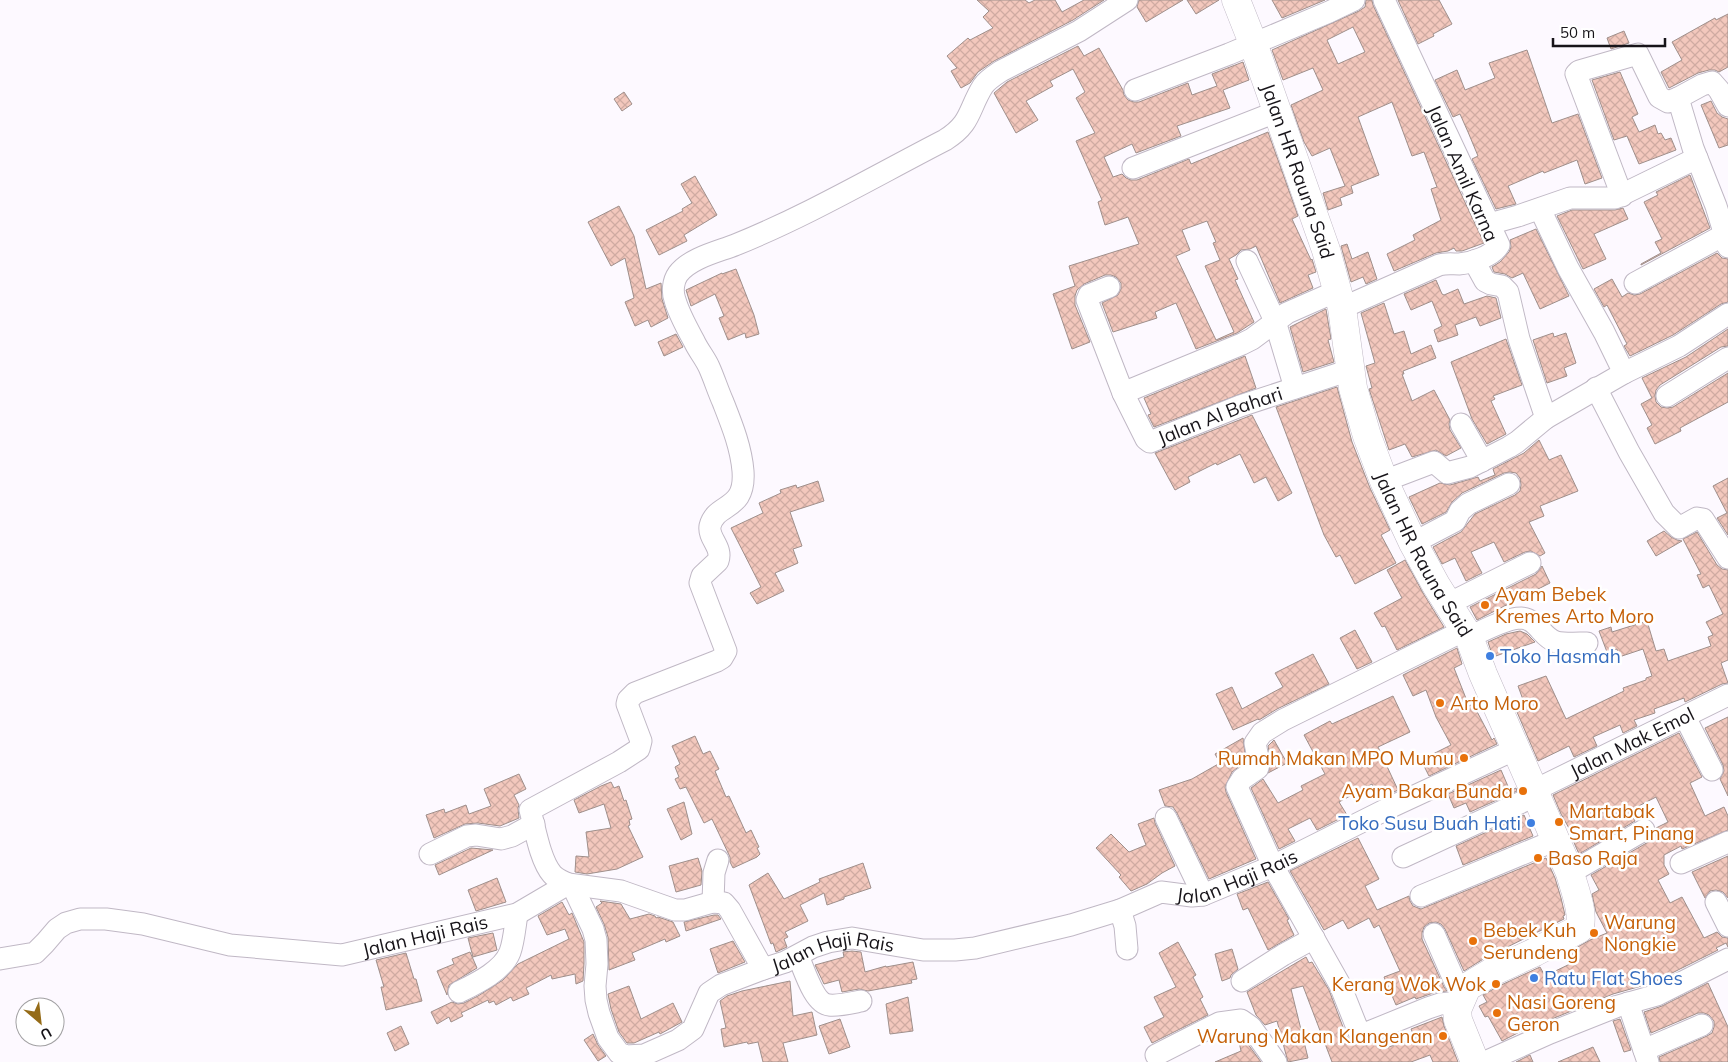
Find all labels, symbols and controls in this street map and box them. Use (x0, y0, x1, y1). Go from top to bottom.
scale bar (1553, 15, 1666, 47)
text: 50 m (1560, 23, 1595, 42)
street label: Jalan HR Rauna Said (1256, 80, 1340, 261)
street label: Jalan Amil Karna (1422, 101, 1504, 245)
street label: Jalan Al Bahari (1154, 381, 1285, 450)
street label: Jalan HR Rauna Said (1370, 468, 1478, 641)
place label: Ayam Bebek Kremes Arto Moro (1495, 582, 1654, 628)
marker: Ayam Bebek Kremes Arto Moro (1479, 599, 1491, 611)
place label: Toko Hasmah (1500, 644, 1621, 668)
marker: Toko Hasmah (1484, 650, 1496, 662)
place label: Arto Moro (1450, 691, 1539, 715)
marker: Arto Moro (1434, 697, 1446, 709)
street label: Jalan Mak Emol (1566, 702, 1698, 783)
place label: Rumah Makan MPO Mumu (1218, 746, 1454, 770)
marker: Rumah Makan MPO Mumu (1458, 752, 1470, 764)
place label: Ayam Bakar Bunda (1342, 779, 1513, 803)
marker: Ayam Bakar Bunda (1517, 785, 1529, 797)
place label: Martabak Smart, Pinang (1569, 799, 1695, 845)
place label: Toko Susu Buah Hati (1338, 811, 1521, 835)
marker: Martabak Smart, Pinang (1553, 816, 1565, 828)
marker: Toko Susu Buah Hati (1525, 817, 1537, 829)
street label: Jalan Haji Rais (1175, 844, 1301, 908)
place label: Baso Raja (1548, 846, 1638, 870)
marker: Baso Raja (1532, 852, 1544, 864)
street label: Jalan Haji Rais (360, 909, 490, 962)
place label: Warung Nongkie (1604, 910, 1676, 956)
place label: Bebek Kuh Serundeng (1483, 918, 1579, 964)
street label: Jalan Haji Rais (768, 926, 896, 978)
marker: Warung Nongkie (1588, 927, 1600, 939)
marker: Bebek Kuh Serundeng (1467, 935, 1479, 947)
place label: Ratu Flat Shoes (1544, 966, 1683, 990)
place label: Kerang Wok Wok (1332, 972, 1486, 996)
marker: Ratu Flat Shoes (1528, 972, 1540, 984)
marker: Kerang Wok Wok (1490, 978, 1502, 990)
place label: Nasi Goreng Geron (1507, 990, 1616, 1036)
north arrow (15, 997, 65, 1047)
marker: Nasi Goreng Geron (1491, 1007, 1503, 1019)
text: U (37, 1023, 55, 1044)
place label: Warung Makan Klangenan (1197, 1024, 1433, 1048)
marker: Warung Makan Klangenan (1437, 1030, 1449, 1042)

